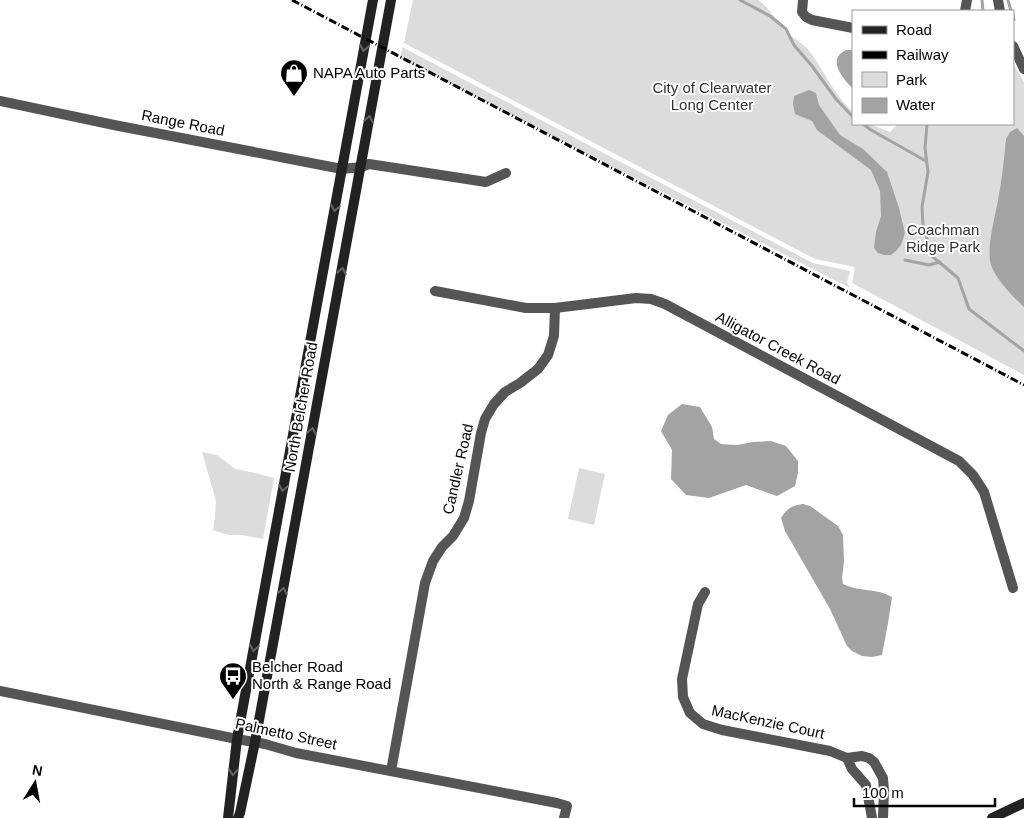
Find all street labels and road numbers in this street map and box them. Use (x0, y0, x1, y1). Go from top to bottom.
street label: Range Road (140, 106, 226, 139)
street label: Alligator Creek Road (713, 308, 843, 388)
street label: North Belcher Road (281, 341, 320, 473)
street label: Candler Road (439, 422, 476, 516)
street label: MacKenzie Court (710, 701, 827, 742)
street label: Palmetto Street (234, 714, 339, 753)

